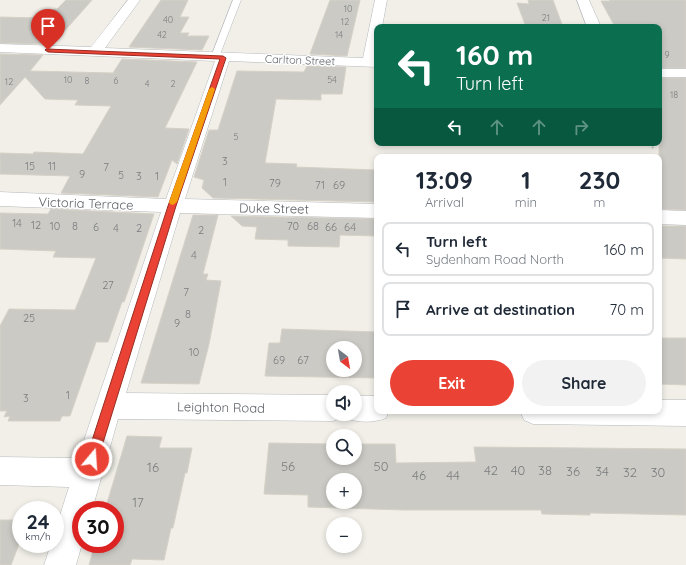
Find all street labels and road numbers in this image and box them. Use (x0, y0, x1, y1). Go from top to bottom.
street label: Carlton Street (265, 52, 336, 68)
street label: Victoria Terrace (38, 193, 134, 213)
street label: Duke Street (239, 199, 309, 217)
street label: Leighton Road (177, 398, 265, 416)

